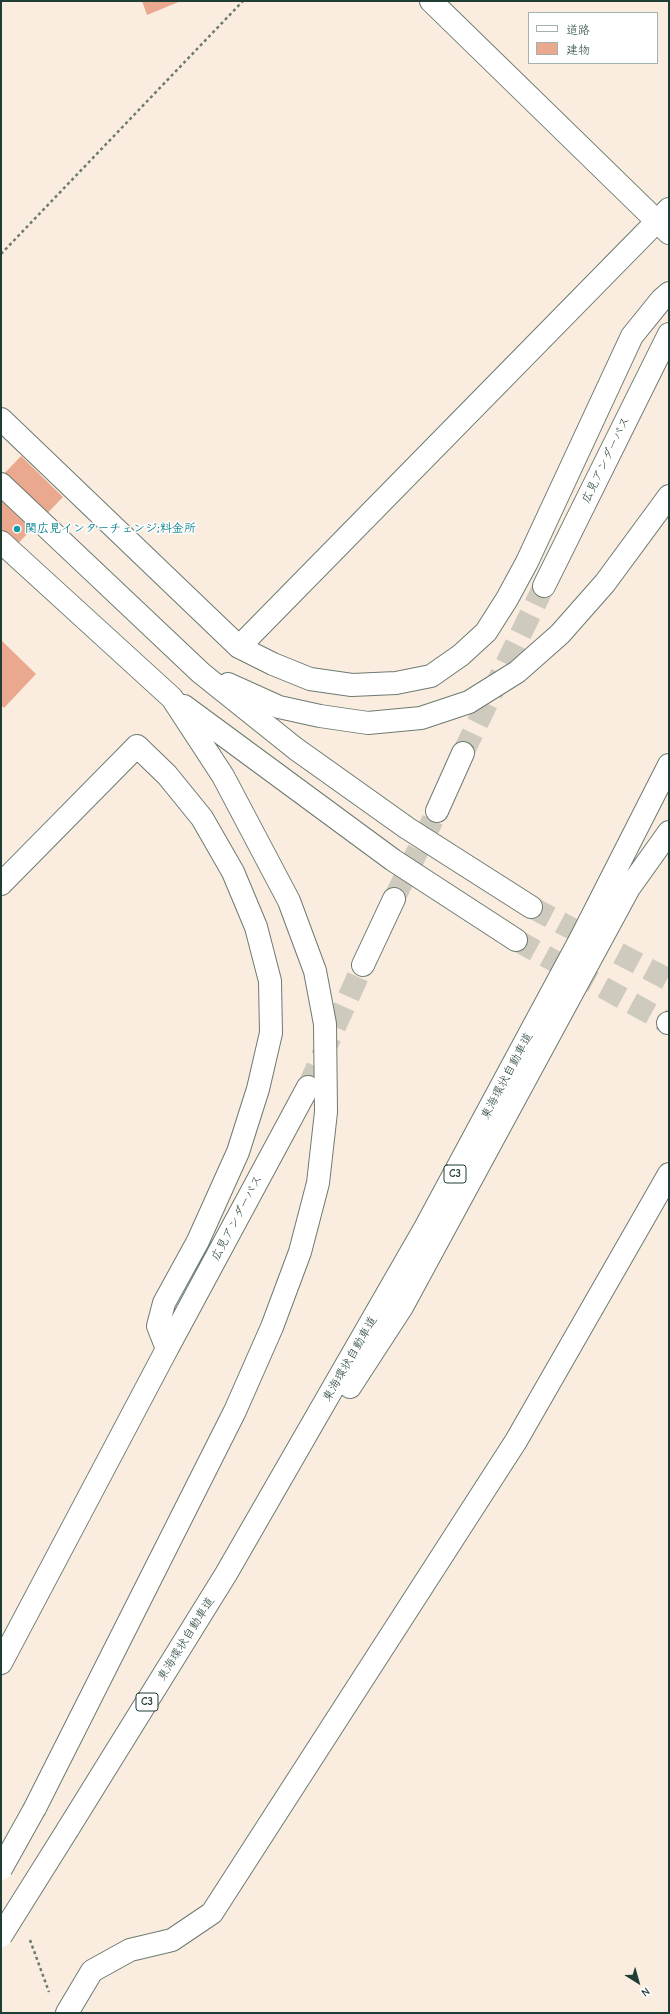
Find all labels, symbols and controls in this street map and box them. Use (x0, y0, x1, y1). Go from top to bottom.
legend (528, 12, 658, 64)
text: 道路 (566, 23, 590, 37)
text: 建物 (566, 43, 590, 57)
street label: 広見アンダーパス (579, 414, 633, 506)
place label: 関広見インターチェンジ;料金所 (25, 522, 196, 536)
marker: 関広見インターチェンジ;料金所 (12, 524, 22, 534)
street label: 東海環状自動車道 (478, 1030, 536, 1122)
road number: C3 (444, 1165, 466, 1183)
street label: 広見アンダーパス (208, 1173, 266, 1263)
street label: 東海環状自動車道 (320, 1314, 380, 1404)
street label: 東海環状自動車道 (154, 1594, 218, 1684)
road number: C3 (136, 1693, 158, 1711)
north arrow (618, 1962, 658, 2002)
text: N (639, 1985, 652, 1999)

